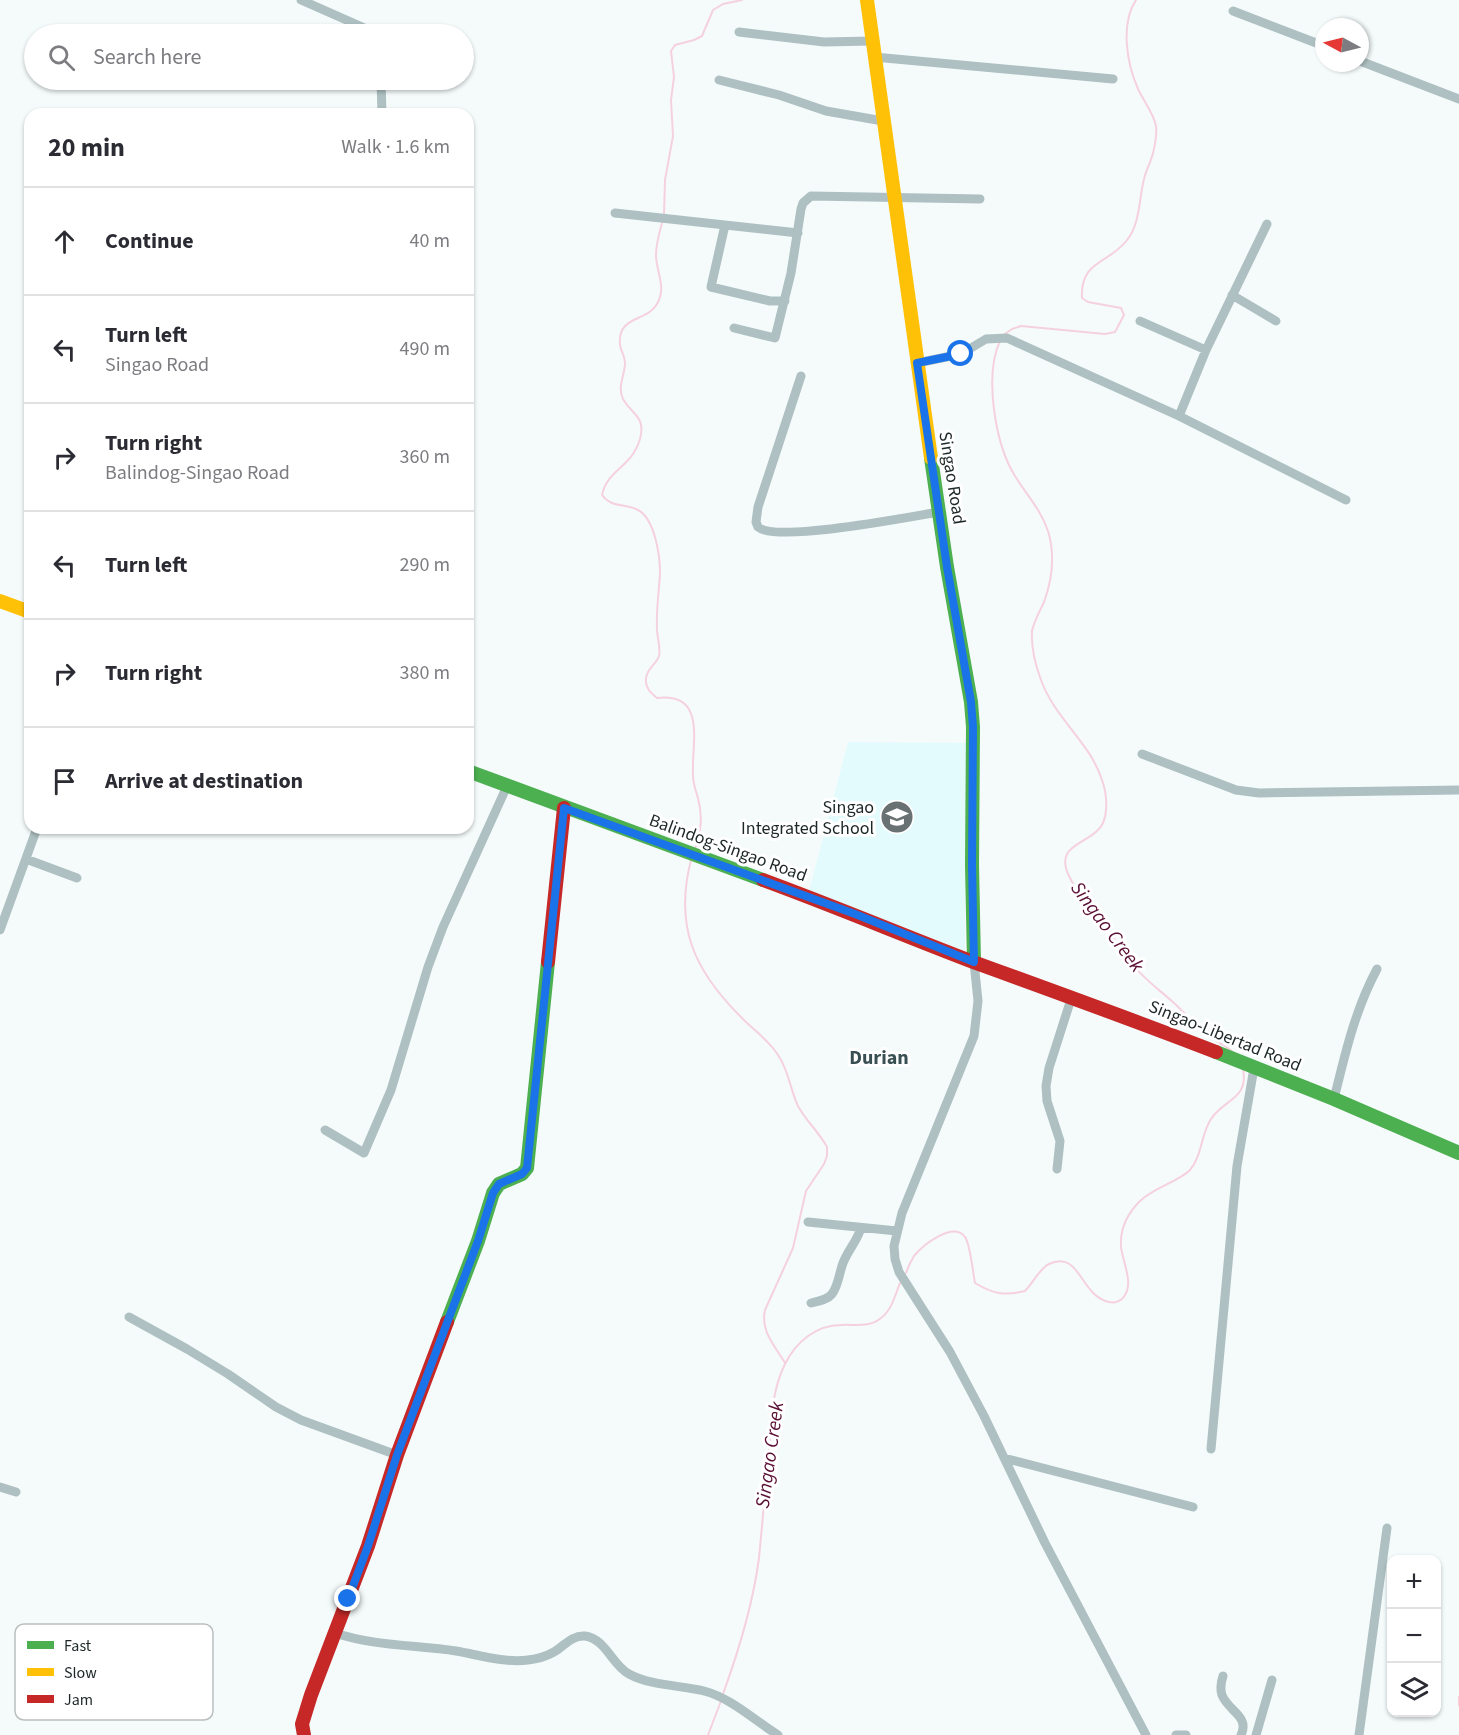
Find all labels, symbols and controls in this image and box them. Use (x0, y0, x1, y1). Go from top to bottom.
north arrow (1315, 18, 1369, 72)
search box (24, 24, 474, 90)
icon: search (45, 41, 78, 74)
text: Search here (93, 41, 201, 73)
text: 20 min (48, 129, 125, 166)
text: Walk · 1.6 km (341, 133, 450, 161)
icon: ahead (48, 225, 81, 258)
text: Continue (105, 225, 194, 257)
text: 40 m (410, 227, 450, 255)
text: Turn left (105, 319, 187, 351)
icon: left (48, 333, 81, 366)
text: 490 m (400, 335, 450, 363)
route start (947, 340, 973, 366)
text: Singao Road (105, 351, 209, 379)
text: Turn right (105, 427, 202, 459)
street label: Singao Road (932, 430, 972, 526)
icon: right (48, 441, 81, 474)
text: 360 m (400, 443, 450, 471)
text: Balindog-Singao Road (105, 459, 290, 487)
icon: left (48, 549, 81, 582)
text: Turn left (105, 549, 187, 581)
text: 290 m (400, 551, 450, 579)
icon: right (48, 657, 81, 690)
text: Turn right (105, 657, 202, 689)
text: 380 m (400, 659, 450, 687)
icon: arrive (48, 765, 81, 798)
text: Arrive at destination (105, 765, 303, 797)
place label: Singao Integrated School (741, 795, 874, 841)
school or university icon: Singao Integrated School (879, 799, 915, 835)
street label: Balindog-Singao Road (646, 808, 810, 888)
water label: Singao Creek (1064, 876, 1151, 979)
street label: Singao-Libertad Road (1145, 994, 1305, 1078)
district label: Durian (849, 1044, 909, 1072)
water label: Singao Creek (749, 1399, 791, 1510)
map controls (1387, 1555, 1441, 1717)
button: + (1387, 1555, 1441, 1609)
route end (334, 1585, 360, 1611)
button: − (1387, 1609, 1441, 1663)
legend (15, 1624, 213, 1720)
text: Fast (64, 1635, 92, 1657)
text: Slow (64, 1662, 97, 1684)
button: layers (1387, 1663, 1441, 1717)
text: Jam (64, 1689, 93, 1711)

